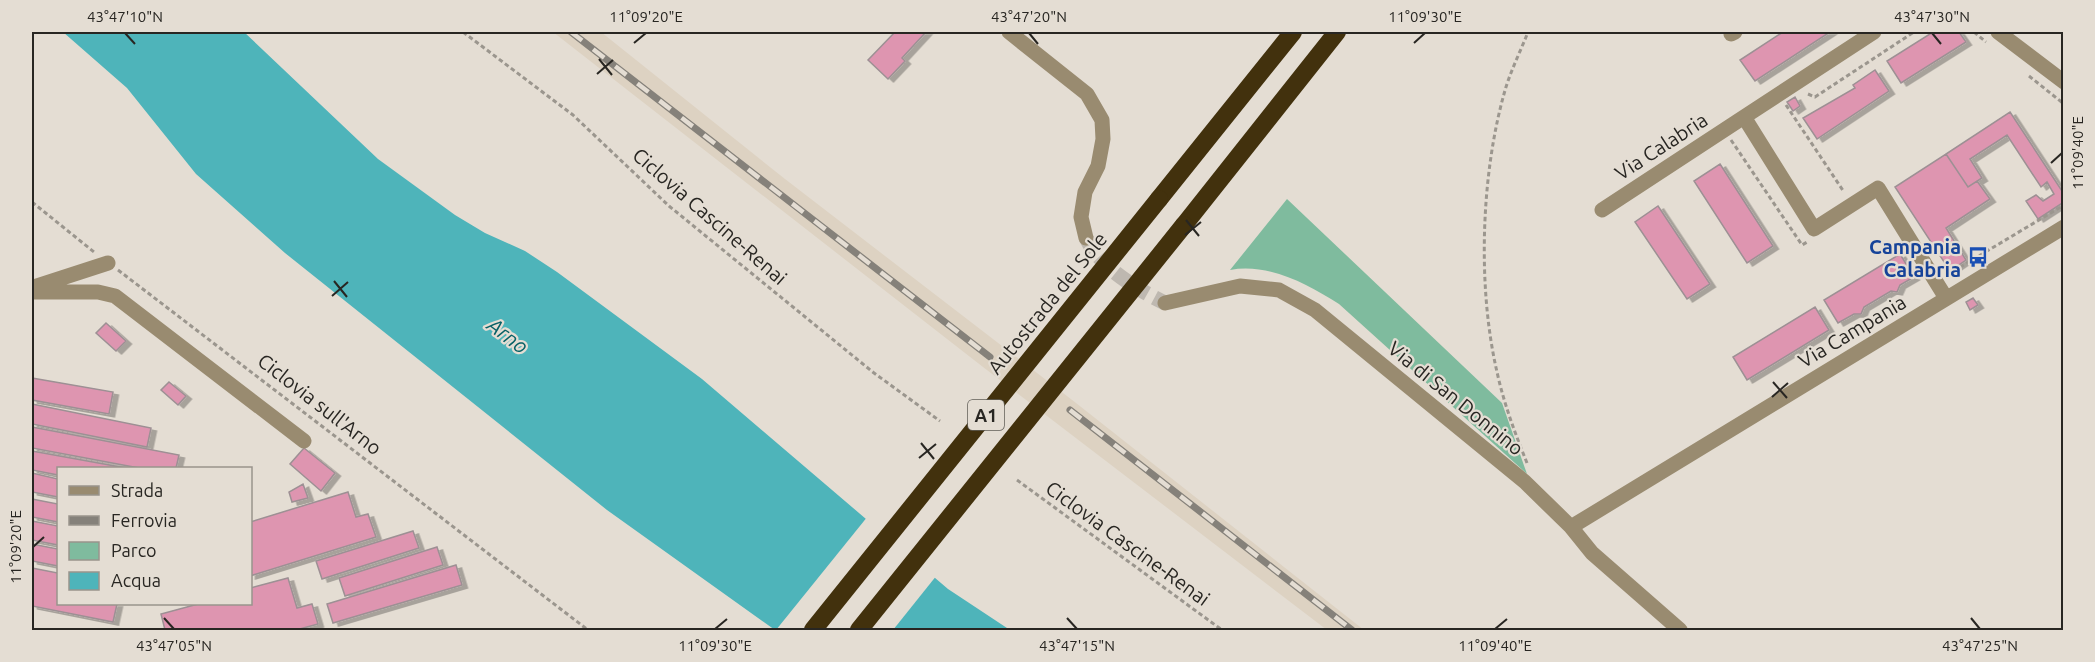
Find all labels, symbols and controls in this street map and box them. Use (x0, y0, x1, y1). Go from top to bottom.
text: 43°47'10"N (87, 8, 163, 25)
text: 11°09'20"E (609, 8, 683, 25)
text: 43°47'20"N (991, 8, 1067, 25)
text: 11°09'30"E (1388, 8, 1462, 25)
text: 43°47'30"N (1894, 8, 1970, 25)
street label: Via Calabria (1610, 108, 1712, 184)
text: 11°09'40"E (2069, 116, 2086, 190)
street label: Ciclovia Cascine-Renai (628, 143, 792, 289)
street label: Autostrada del Sole (983, 227, 1111, 379)
place label: Campania Calabria (1869, 235, 1961, 281)
bus stop icon: Campania Calabria (1966, 245, 1990, 269)
street label: Via Campania (1794, 290, 1910, 372)
water label: Arno (482, 311, 533, 358)
street label: Via di San Donnino (1384, 336, 1528, 460)
street label: Ciclovia sull'Arno (254, 349, 386, 459)
road number: A1 (968, 400, 1004, 430)
legend (57, 467, 252, 605)
street label: Ciclovia Cascine-Renai (1042, 476, 1214, 610)
text: Strada (111, 480, 163, 500)
text: 11°09'20"E (7, 510, 24, 584)
text: Ferrovia (111, 510, 177, 530)
text: Parco (111, 540, 157, 560)
text: Acqua (111, 570, 161, 590)
text: 43°47'05"N (136, 637, 212, 654)
text: 11°09'30"E (678, 637, 752, 654)
text: 43°47'15"N (1039, 637, 1115, 654)
text: 11°09'40"E (1458, 637, 1532, 654)
text: 43°47'25"N (1942, 637, 2018, 654)

